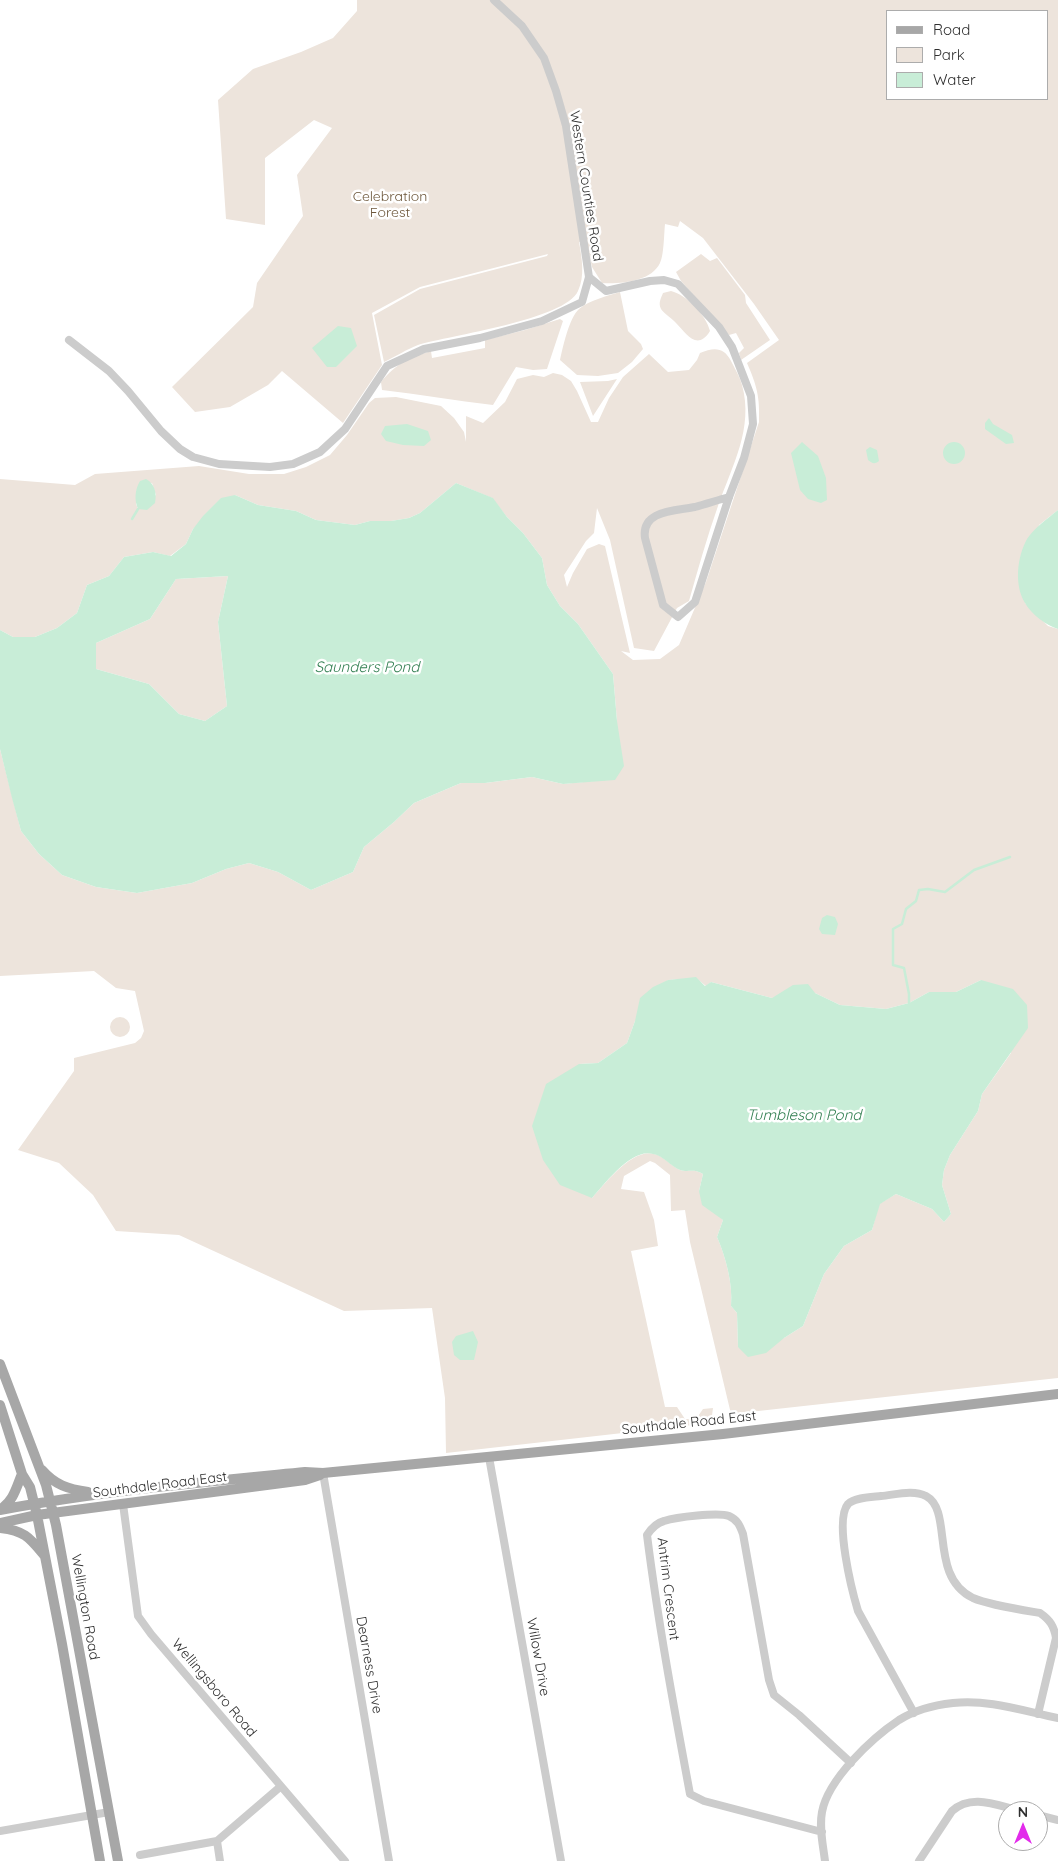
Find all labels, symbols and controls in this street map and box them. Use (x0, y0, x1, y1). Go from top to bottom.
legend (886, 10, 1048, 100)
text: Road (933, 20, 970, 39)
text: Park (933, 45, 965, 64)
text: Water (933, 70, 976, 89)
street label: Western Counties Road (566, 110, 606, 262)
park label: Celebration Forest (353, 189, 427, 222)
water label: Saunders Pond (315, 658, 419, 676)
water label: Tumbleson Pond (747, 1106, 861, 1124)
street label: Southdale Road East (621, 1408, 757, 1438)
street label: Southdale Road East (92, 1468, 228, 1502)
street label: Antrim Crescent (653, 1537, 683, 1641)
street label: Wellington Road (67, 1553, 103, 1661)
street label: Dearness Drive (352, 1615, 386, 1715)
street label: Willow Drive (523, 1616, 553, 1698)
street label: Wellingsboro Road (168, 1636, 260, 1740)
north arrow (998, 1801, 1048, 1851)
text: N (1018, 1803, 1028, 1821)

